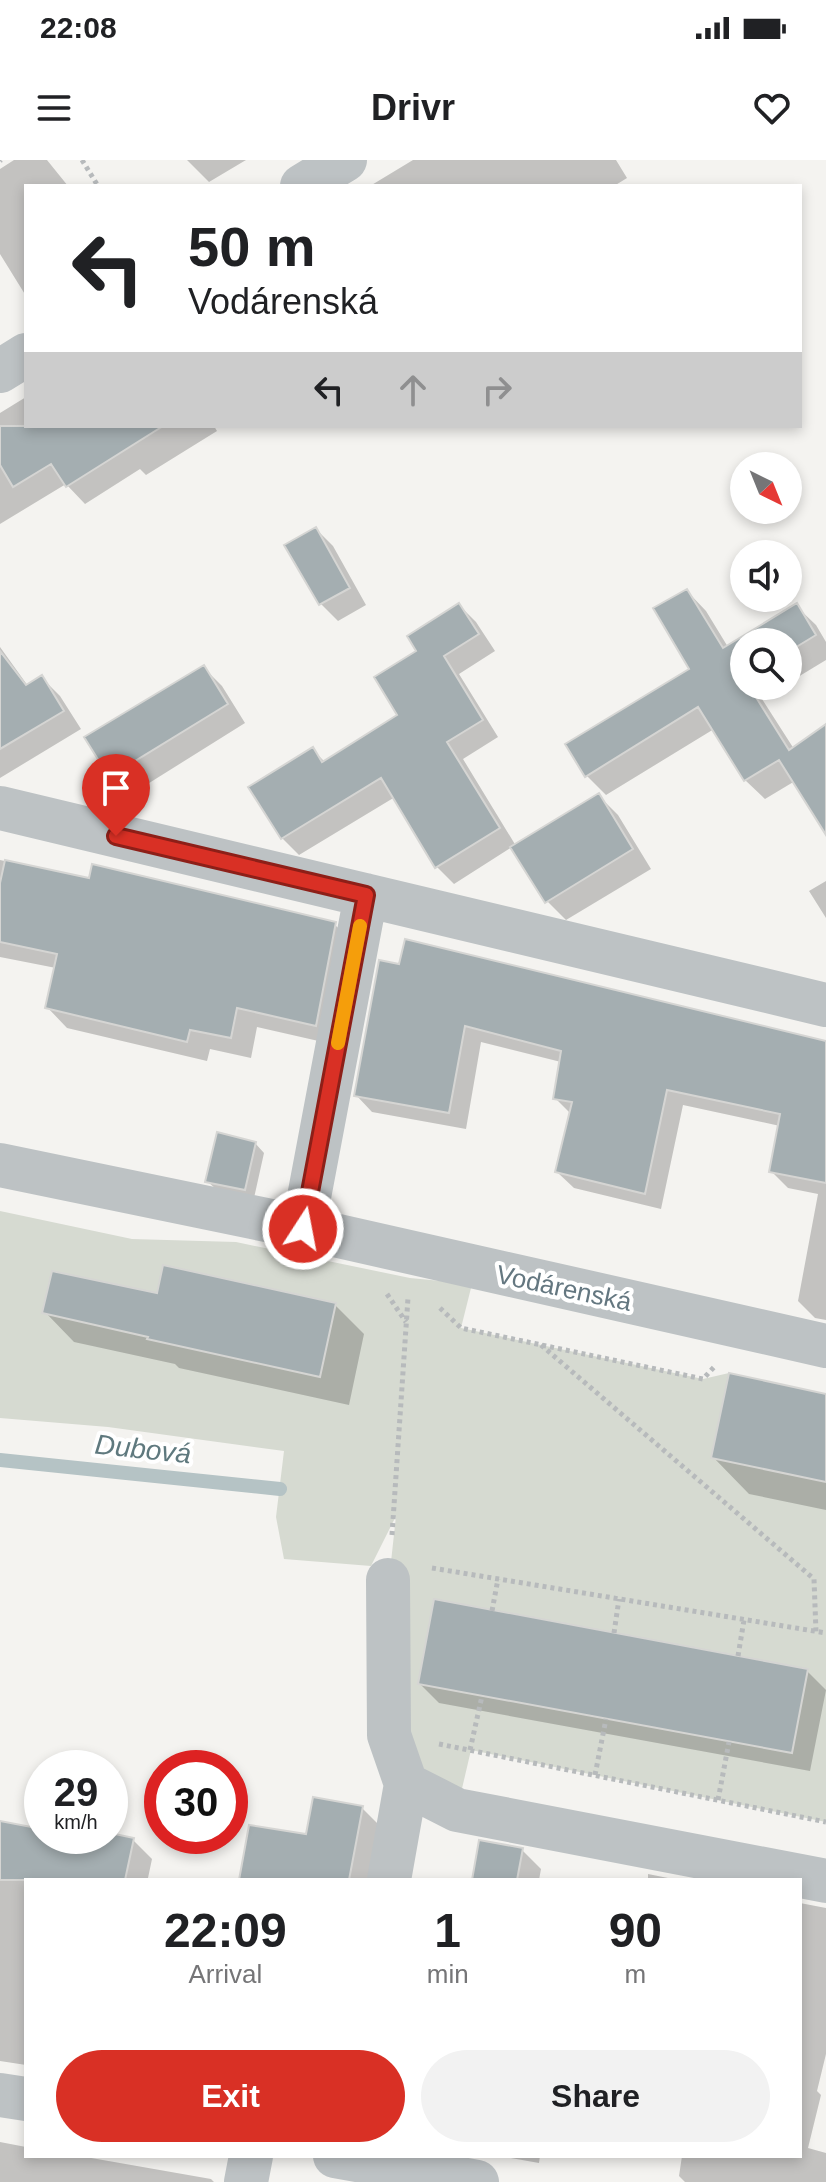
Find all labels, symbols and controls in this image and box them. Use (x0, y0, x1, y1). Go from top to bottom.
text: 22:08 (40, 11, 117, 44)
icon: menu (32, 86, 76, 130)
icon: heart (750, 86, 794, 130)
text: Drivr (371, 87, 455, 128)
text: 50 m (188, 215, 316, 278)
icon: left (56, 216, 160, 320)
text: Vodárenská (188, 281, 378, 322)
icon: left (307, 368, 351, 412)
icon: ahead (391, 368, 435, 412)
icon: right (475, 368, 519, 412)
north arrow (730, 452, 802, 524)
map controls (730, 452, 802, 700)
button: sound (730, 540, 802, 612)
button: search (730, 628, 802, 700)
pin (82, 754, 150, 836)
icon: arrive (94, 766, 138, 810)
position arrow (261, 1187, 345, 1271)
street label: Vodárenská (494, 1259, 635, 1317)
water label: Dubová (93, 1429, 193, 1469)
speed limit sign: 30 (144, 1750, 248, 1854)
text: 29 (54, 1770, 98, 1814)
text: km/h (54, 1811, 98, 1833)
text: 22:09 (164, 1904, 287, 1957)
text: 1 (434, 1904, 461, 1957)
text: 90 (609, 1904, 662, 1957)
text: Arrival (189, 1959, 262, 1989)
text: min (427, 1959, 469, 1989)
text: m (624, 1959, 646, 1989)
button: Exit (56, 2050, 405, 2142)
button: Share (421, 2050, 770, 2142)

